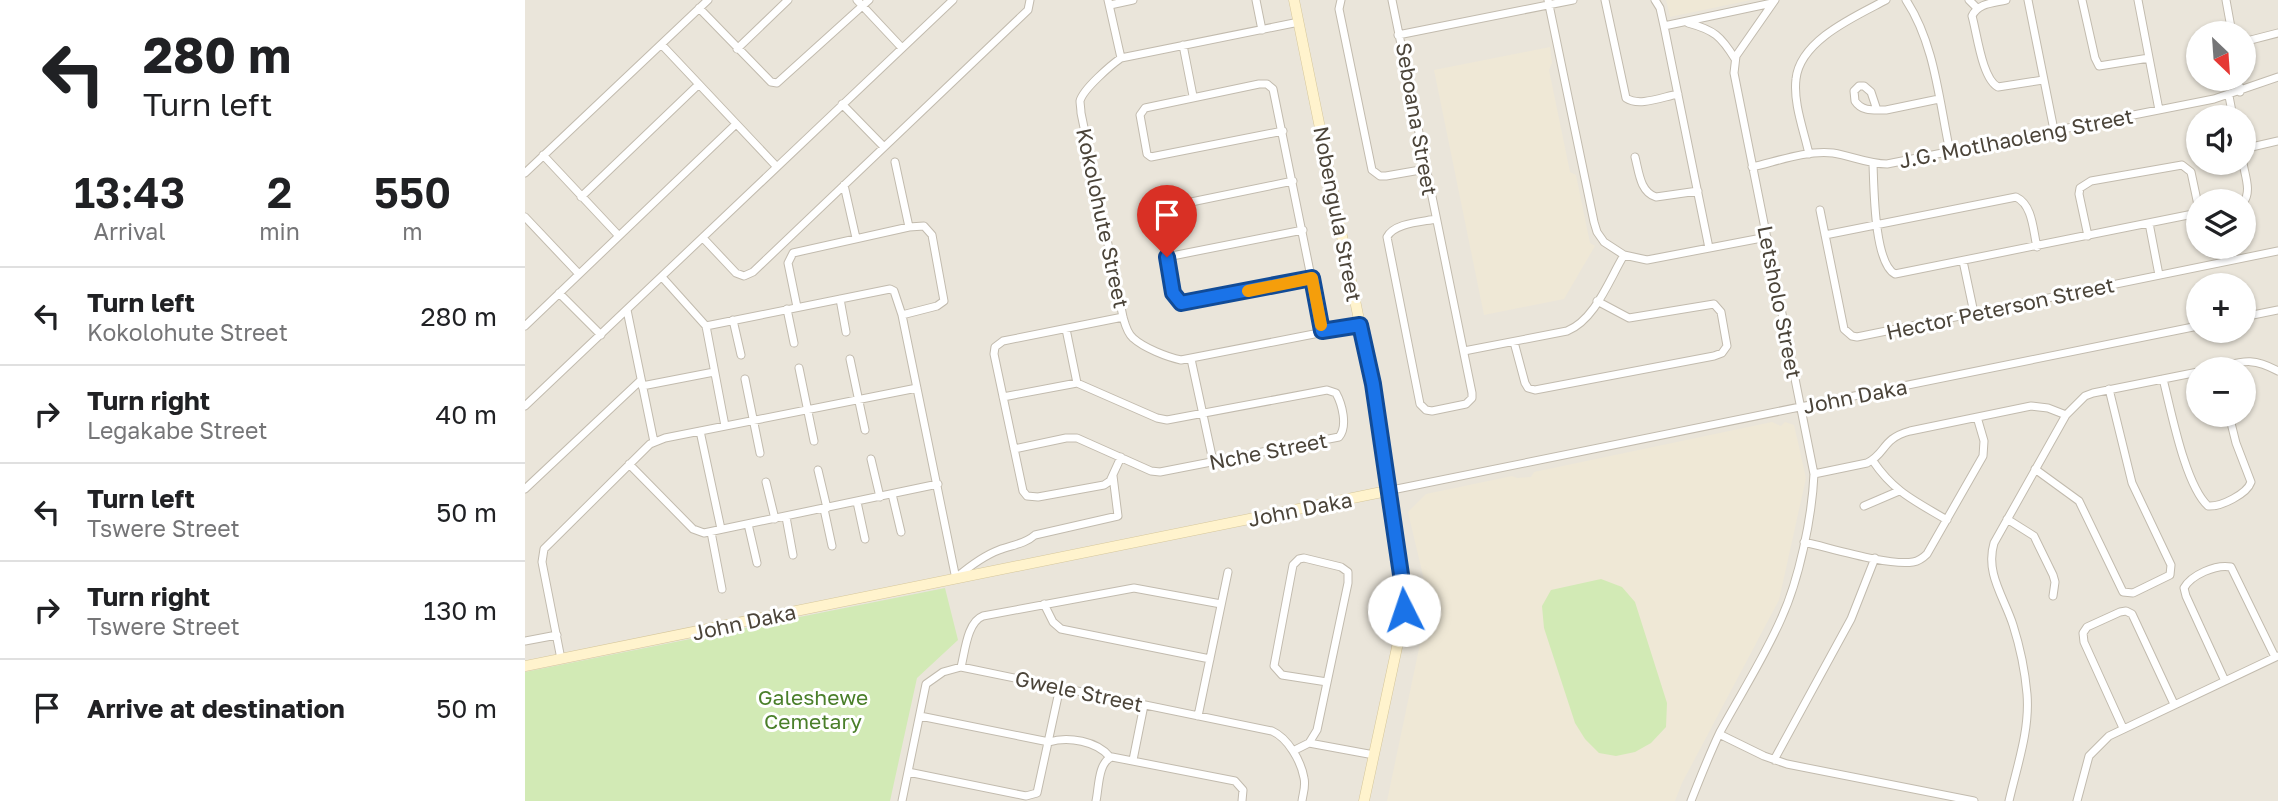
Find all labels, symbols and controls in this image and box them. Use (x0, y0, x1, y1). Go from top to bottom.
north arrow (2186, 21, 2256, 91)
map controls (2186, 21, 2256, 427)
text: 280 m (143, 25, 291, 84)
icon: left (28, 28, 119, 119)
street label: Seboana Street (1391, 40, 1443, 198)
text: Turn left (143, 85, 272, 123)
street label: J.G. Motlhaoleng Street (1897, 103, 2135, 173)
button: sound (2186, 105, 2256, 175)
street label: Nobengula Street (1308, 124, 1368, 304)
street label: Kokolohute Street (1071, 126, 1135, 310)
text: 13:43 (74, 167, 185, 217)
text: 2 (267, 167, 292, 217)
text: 550 (374, 167, 451, 217)
pin (1137, 185, 1197, 257)
button: layers (2186, 189, 2256, 259)
icon: arrive (1148, 196, 1186, 234)
text: Arrival (94, 217, 166, 245)
text: min (259, 217, 300, 245)
text: m (402, 217, 423, 245)
street label: Letsholo Street (1752, 223, 1808, 381)
street label: Hector Peterson Street (1884, 271, 2116, 345)
button: + (2186, 273, 2256, 343)
text: Turn left (87, 287, 195, 318)
icon: left (28, 297, 66, 335)
text: 280 m (420, 301, 497, 332)
text: Kokolohute Street (87, 318, 288, 346)
button: − (2186, 357, 2256, 427)
street label: John Daka (1801, 373, 1909, 419)
text: Turn right (87, 385, 210, 416)
icon: right (28, 395, 66, 433)
text: 40 m (436, 399, 497, 430)
text: Legakabe Street (87, 416, 267, 444)
street label: Nche Street (1207, 427, 1329, 475)
text: Turn left (87, 483, 195, 514)
street label: John Daka (1246, 486, 1354, 532)
icon: left (28, 493, 66, 531)
text: 50 m (436, 497, 497, 528)
text: Tswere Street (87, 514, 240, 542)
position arrow (1367, 573, 1441, 647)
text: Turn right (87, 581, 210, 612)
icon: right (28, 591, 66, 629)
text: 130 m (424, 595, 497, 626)
street label: John Daka (690, 598, 798, 646)
text: Tswere Street (87, 612, 240, 640)
street label: Gwele Street (1013, 665, 1145, 717)
park label: Galeshewe Cemetary (758, 684, 868, 734)
icon: arrive (28, 689, 66, 727)
text: Arrive at destination (87, 693, 345, 724)
text: 50 m (436, 693, 497, 724)

